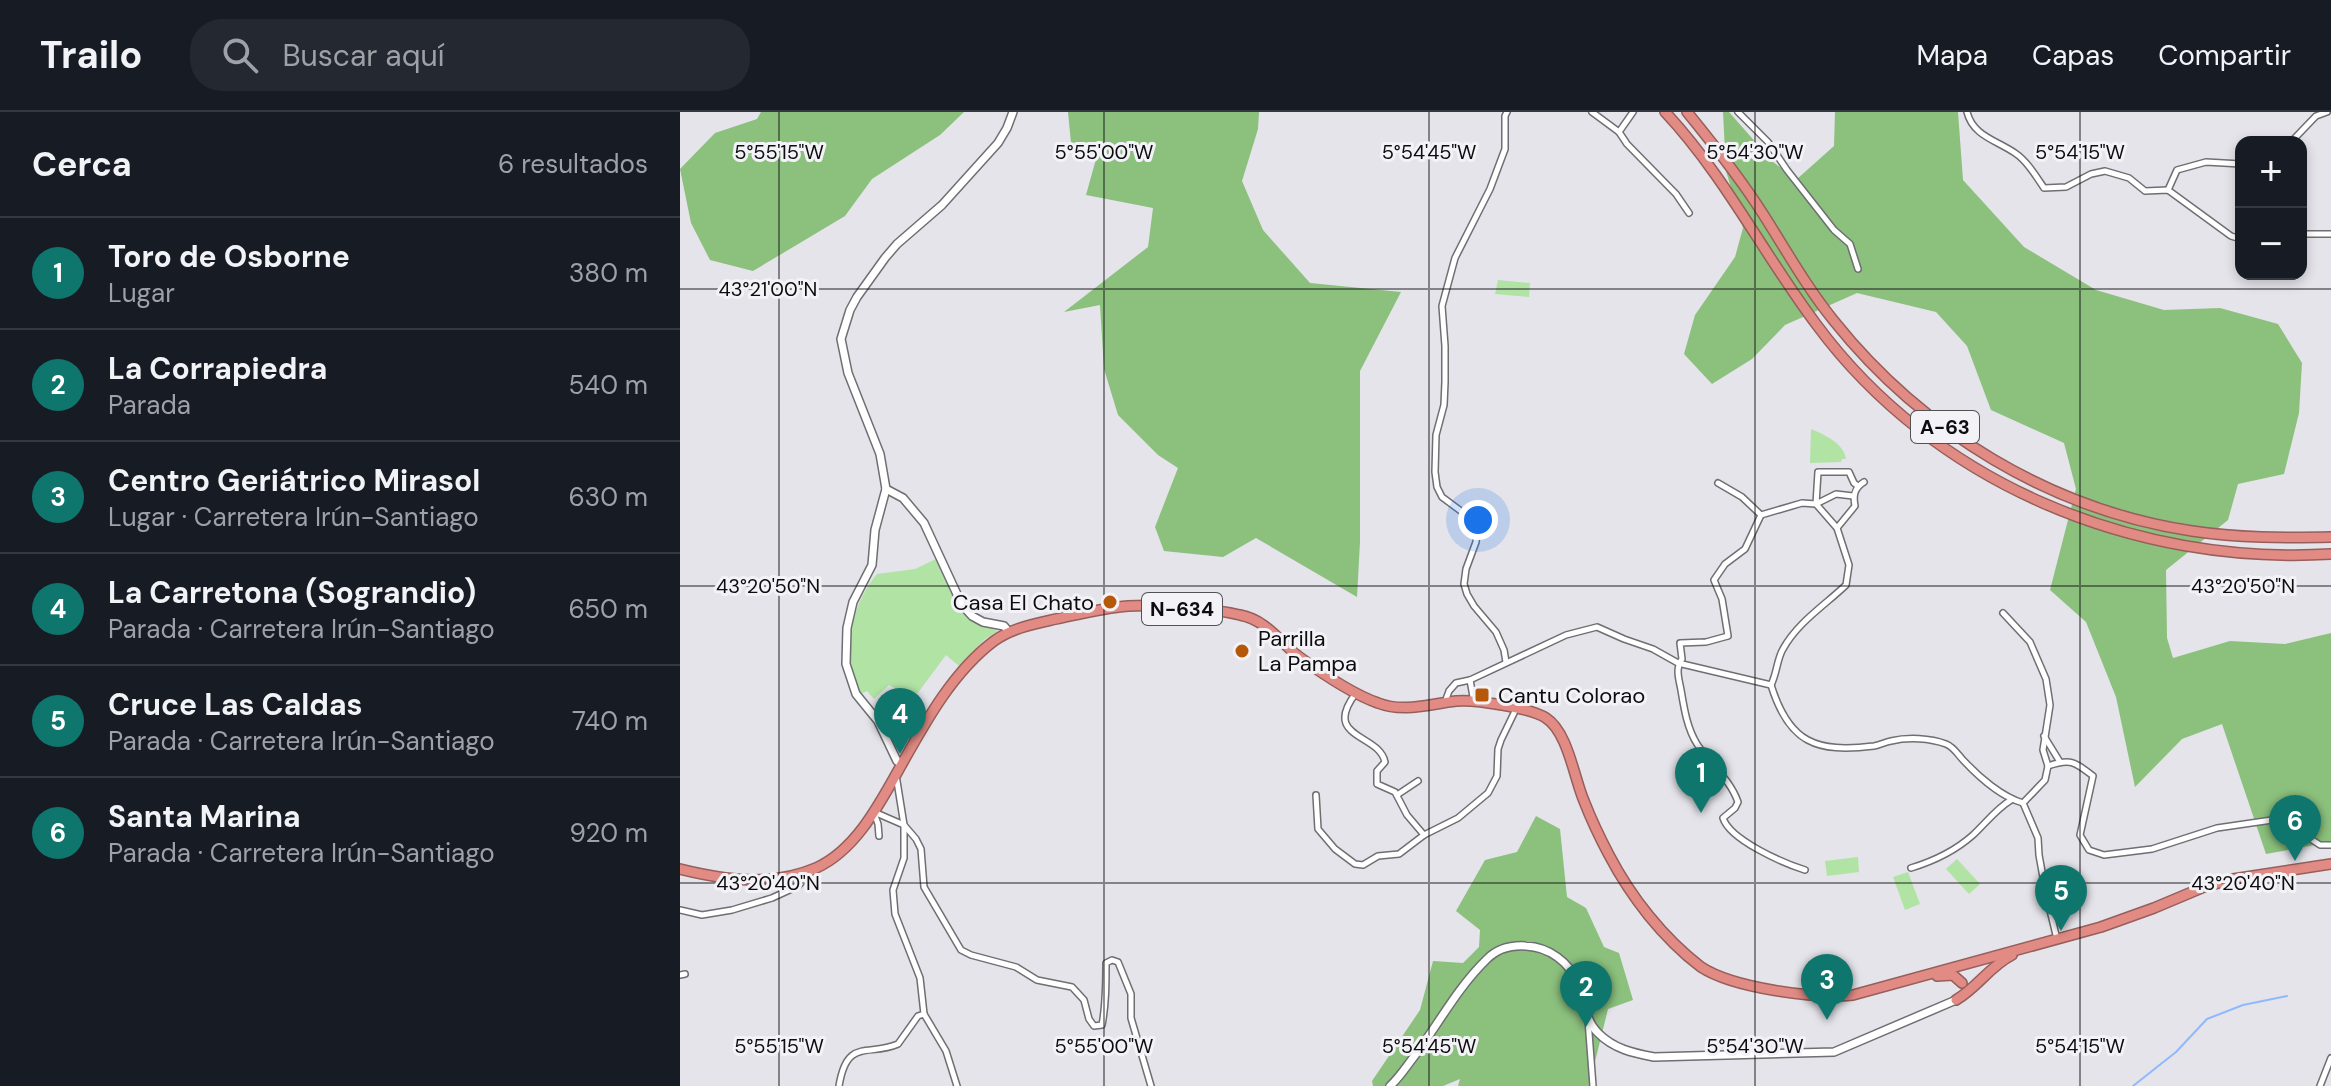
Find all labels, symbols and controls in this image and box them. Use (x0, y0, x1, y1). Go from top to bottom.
search box (190, 19, 750, 91)
text: Trailo (40, 30, 142, 80)
icon: search (218, 33, 262, 77)
text: Buscar aquí (282, 36, 444, 75)
text: Mapa (1917, 37, 1988, 74)
text: Capas (2032, 37, 2114, 74)
text: Compartir (2158, 37, 2291, 74)
map controls (2235, 136, 2307, 280)
button: + (2235, 136, 2307, 208)
text: 5°55'15"W (734, 139, 824, 165)
text: 5°55'00"W (1055, 139, 1153, 165)
text: 5°54'45"W (1382, 139, 1476, 165)
text: 5°54'30"W (1706, 139, 1804, 165)
text: 5°54'15"W (2035, 139, 2125, 165)
text: Cerca (32, 142, 132, 187)
text: 6 resultados (498, 147, 648, 181)
button: − (2235, 208, 2307, 280)
text: Toro de Osborne (108, 237, 350, 276)
text: 1 (53, 256, 63, 290)
text: 380 m (569, 256, 648, 290)
text: Lugar (108, 276, 175, 310)
text: 43°21'00"N (719, 276, 817, 302)
text: La Corrapiedra (108, 349, 327, 388)
text: 2 (50, 368, 66, 402)
text: 540 m (568, 368, 648, 402)
text: Parada (108, 388, 191, 422)
road number: A-63 (1911, 411, 1979, 443)
text: Centro Geriátrico Mirasol (108, 461, 480, 500)
text: 3 (50, 480, 66, 514)
text: 630 m (568, 480, 648, 514)
text: Lugar · Carretera Irún-Santiago (108, 500, 479, 534)
your location (1458, 500, 1498, 540)
text: La Carretona (Sograndio) (108, 573, 476, 612)
text: 43°20'50"N (716, 573, 820, 599)
text: 43°20'50"N (2191, 573, 2295, 599)
place label: Casa El Chato (953, 588, 1094, 617)
text: 4 (50, 592, 66, 626)
text: 650 m (568, 592, 648, 626)
marker: Casa El Chato (1101, 593, 1119, 611)
road number: N-634 (1142, 593, 1222, 625)
text: Parada · Carretera Irún-Santiago (108, 612, 495, 646)
place label: Parrilla La Pampa (1258, 624, 1357, 678)
marker: Parrilla La Pampa (1233, 642, 1251, 660)
place label: Cantu Colorao (1498, 681, 1645, 710)
text: Cruce Las Caldas (108, 685, 362, 724)
marker: Cantu Colorao (1473, 686, 1491, 704)
pin: 4 (874, 688, 926, 754)
text: 5 (50, 704, 66, 738)
text: 740 m (572, 704, 648, 738)
text: Parada · Carretera Irún-Santiago (108, 724, 495, 758)
pin: 1 (1675, 747, 1727, 813)
pin: 6 (2269, 795, 2321, 861)
text: Santa Marina (108, 797, 301, 836)
text: 6 (50, 816, 66, 850)
text: 920 m (570, 816, 648, 850)
text: Parada · Carretera Irún-Santiago (108, 836, 495, 870)
pin: 5 (2035, 865, 2087, 931)
text: 43°20'40"N (716, 870, 820, 896)
text: 43°20'40"N (2191, 870, 2295, 896)
pin: 3 (1801, 954, 1853, 1020)
pin: 2 (1560, 961, 1612, 1027)
text: 5°55'15"W (734, 1033, 824, 1059)
text: 5°55'00"W (1055, 1033, 1153, 1059)
text: 5°54'45"W (1382, 1033, 1476, 1059)
text: 5°54'30"W (1706, 1033, 1804, 1059)
text: 5°54'15"W (2035, 1033, 2125, 1059)

